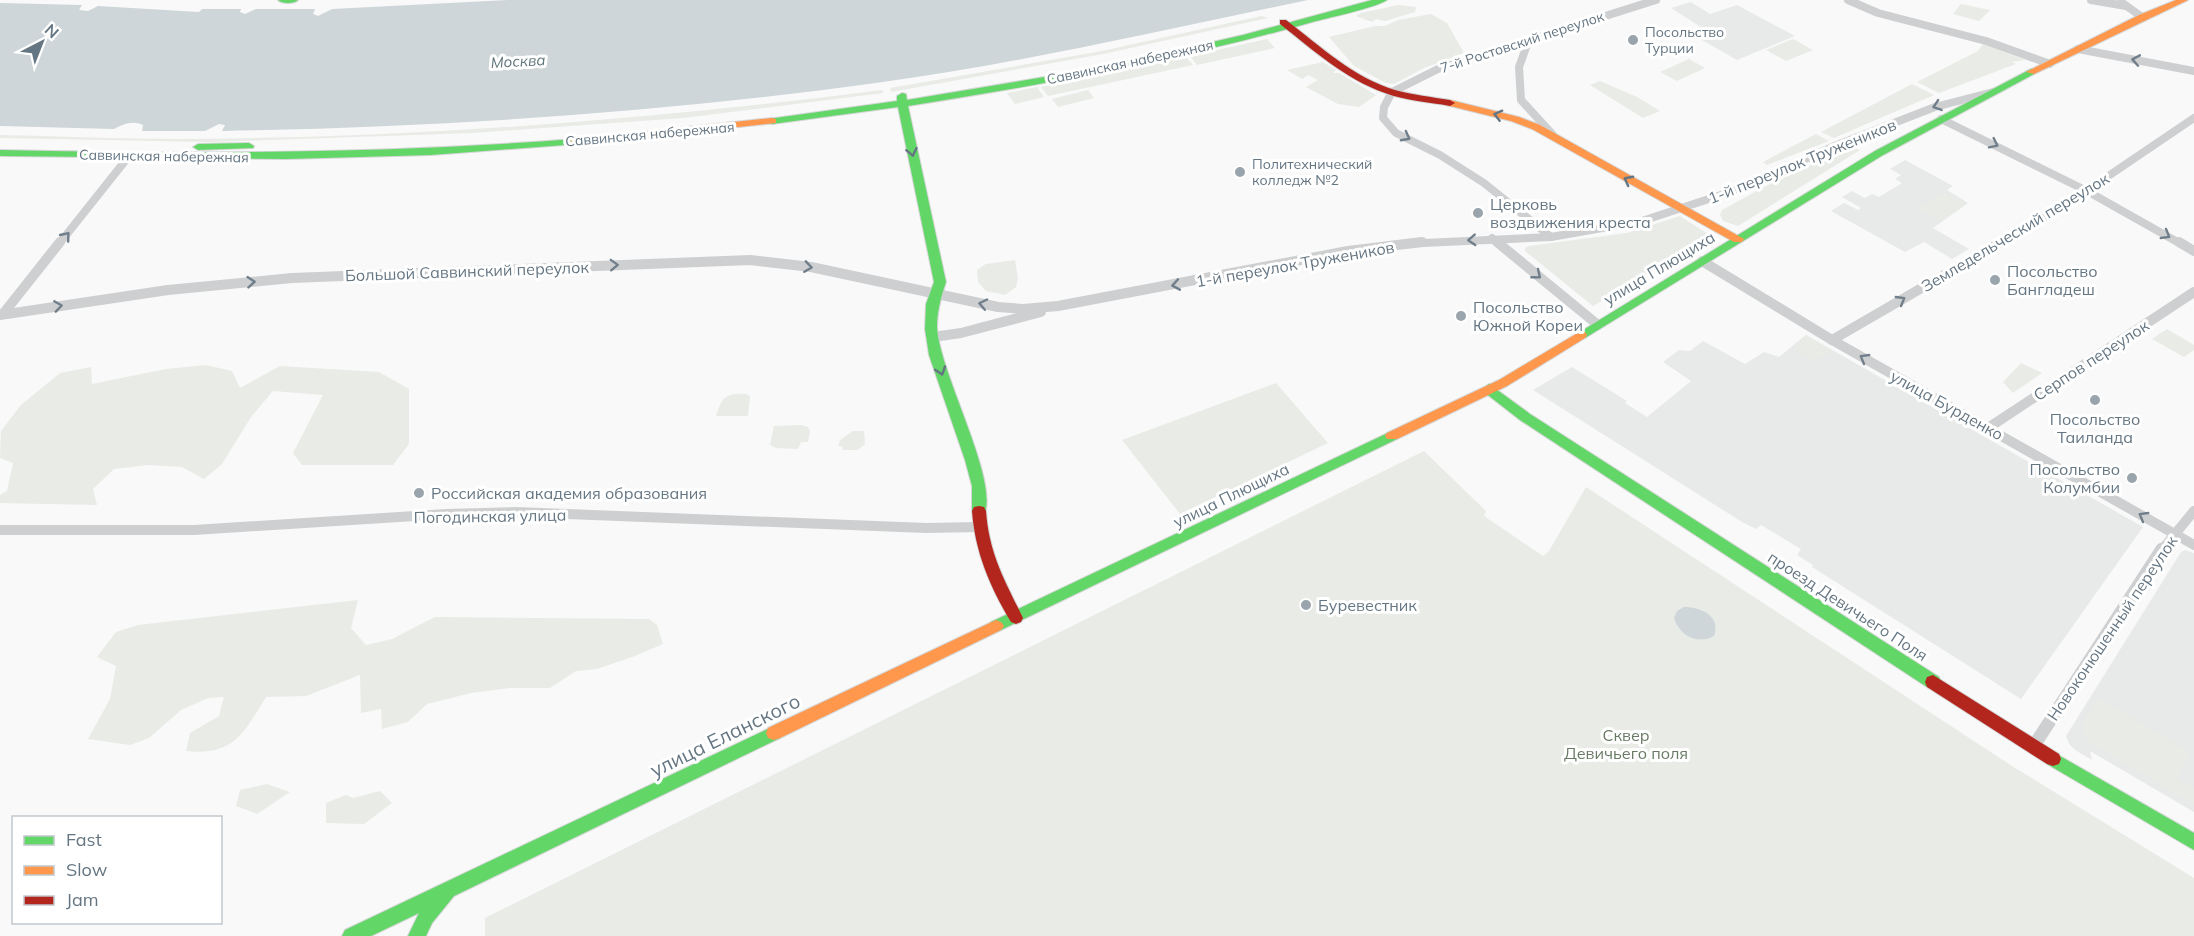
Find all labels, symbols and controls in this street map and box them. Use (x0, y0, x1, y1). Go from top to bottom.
street label: 7-й Ростовский переулок (1438, 7, 1607, 77)
north arrow (12, 12, 72, 72)
text: N (41, 19, 63, 42)
place label: Посольство Турции (1645, 23, 1724, 57)
marker: Посольство Турции (1626, 33, 1640, 47)
street label: Саввинская набережная (1045, 36, 1215, 88)
water label: Москва (490, 50, 546, 72)
one-way arrow (2132, 54, 2142, 67)
one-way arrow (1932, 99, 1943, 112)
one-way arrow (1493, 110, 1503, 123)
street label: 1-й переулок Тружеников (1705, 114, 1899, 208)
street label: Саввинская набережная (565, 118, 735, 150)
one-way arrow (1400, 130, 1410, 141)
one-way arrow (1987, 137, 1998, 149)
street label: Саввинская набережная (79, 146, 249, 166)
one-way arrow (904, 147, 917, 157)
place label: Политехнический колледж №2 (1252, 155, 1372, 189)
marker: Политехнический колледж №2 (1233, 165, 1247, 179)
street label: Земледельческий переулок (1918, 168, 2113, 296)
one-way arrow (1624, 176, 1635, 187)
place label: Церковь воздвижения креста (1490, 194, 1651, 232)
marker: Церковь воздвижения креста (1471, 206, 1485, 220)
street label: улица Плющиха (1600, 227, 1718, 309)
one-way arrow (2160, 228, 2170, 239)
one-way arrow (59, 232, 70, 243)
one-way arrow (1467, 234, 1476, 247)
street label: 1-й переулок Тружеников (1194, 237, 1396, 291)
street label: Большой Саввинский переулок (345, 257, 590, 285)
one-way arrow (609, 259, 618, 272)
one-way arrow (804, 260, 813, 272)
place label: Посольство Бангладеш (2007, 261, 2098, 299)
one-way arrow (1530, 268, 1541, 279)
marker: Посольство Бангладеш (1988, 273, 2002, 287)
one-way arrow (247, 276, 256, 289)
one-way arrow (1171, 278, 1181, 291)
one-way arrow (1895, 296, 1905, 307)
place label: Посольство Южной Кореи (1473, 297, 1583, 335)
one-way arrow (978, 298, 988, 311)
one-way arrow (53, 301, 62, 313)
marker: Посольство Южной Кореи (1454, 309, 1468, 323)
street label: Серпов переулок (2029, 315, 2153, 405)
one-way arrow (1859, 354, 1870, 365)
one-way arrow (934, 365, 946, 376)
street label: улица Бурденко (1887, 366, 2007, 444)
marker: Посольство Таиланда (2088, 393, 2102, 407)
place label: Посольство Таиланда (2050, 409, 2140, 447)
street label: улица Плющиха (1170, 458, 1292, 532)
place label: Посольство Колумбии (2029, 459, 2120, 497)
marker: Посольство Колумбии (2125, 471, 2139, 485)
place label: Российская академия образования (431, 483, 707, 503)
marker: Российская академия образования (412, 486, 426, 500)
street label: Погодинская улица (413, 505, 567, 527)
one-way arrow (2139, 512, 2149, 523)
street label: Новоконюшенный переулок (2043, 531, 2182, 724)
street label: проезд Девичьего Поля (1764, 547, 1932, 665)
place label: Буревестник (1318, 595, 1417, 615)
marker: Буревестник (1299, 598, 1313, 612)
street label: улица Еланского (646, 688, 804, 782)
park label: Сквер Девичьего поля (1564, 725, 1688, 763)
legend (12, 816, 222, 924)
text: Fast (66, 828, 102, 851)
text: Slow (66, 858, 108, 881)
text: Jam (66, 888, 99, 911)

